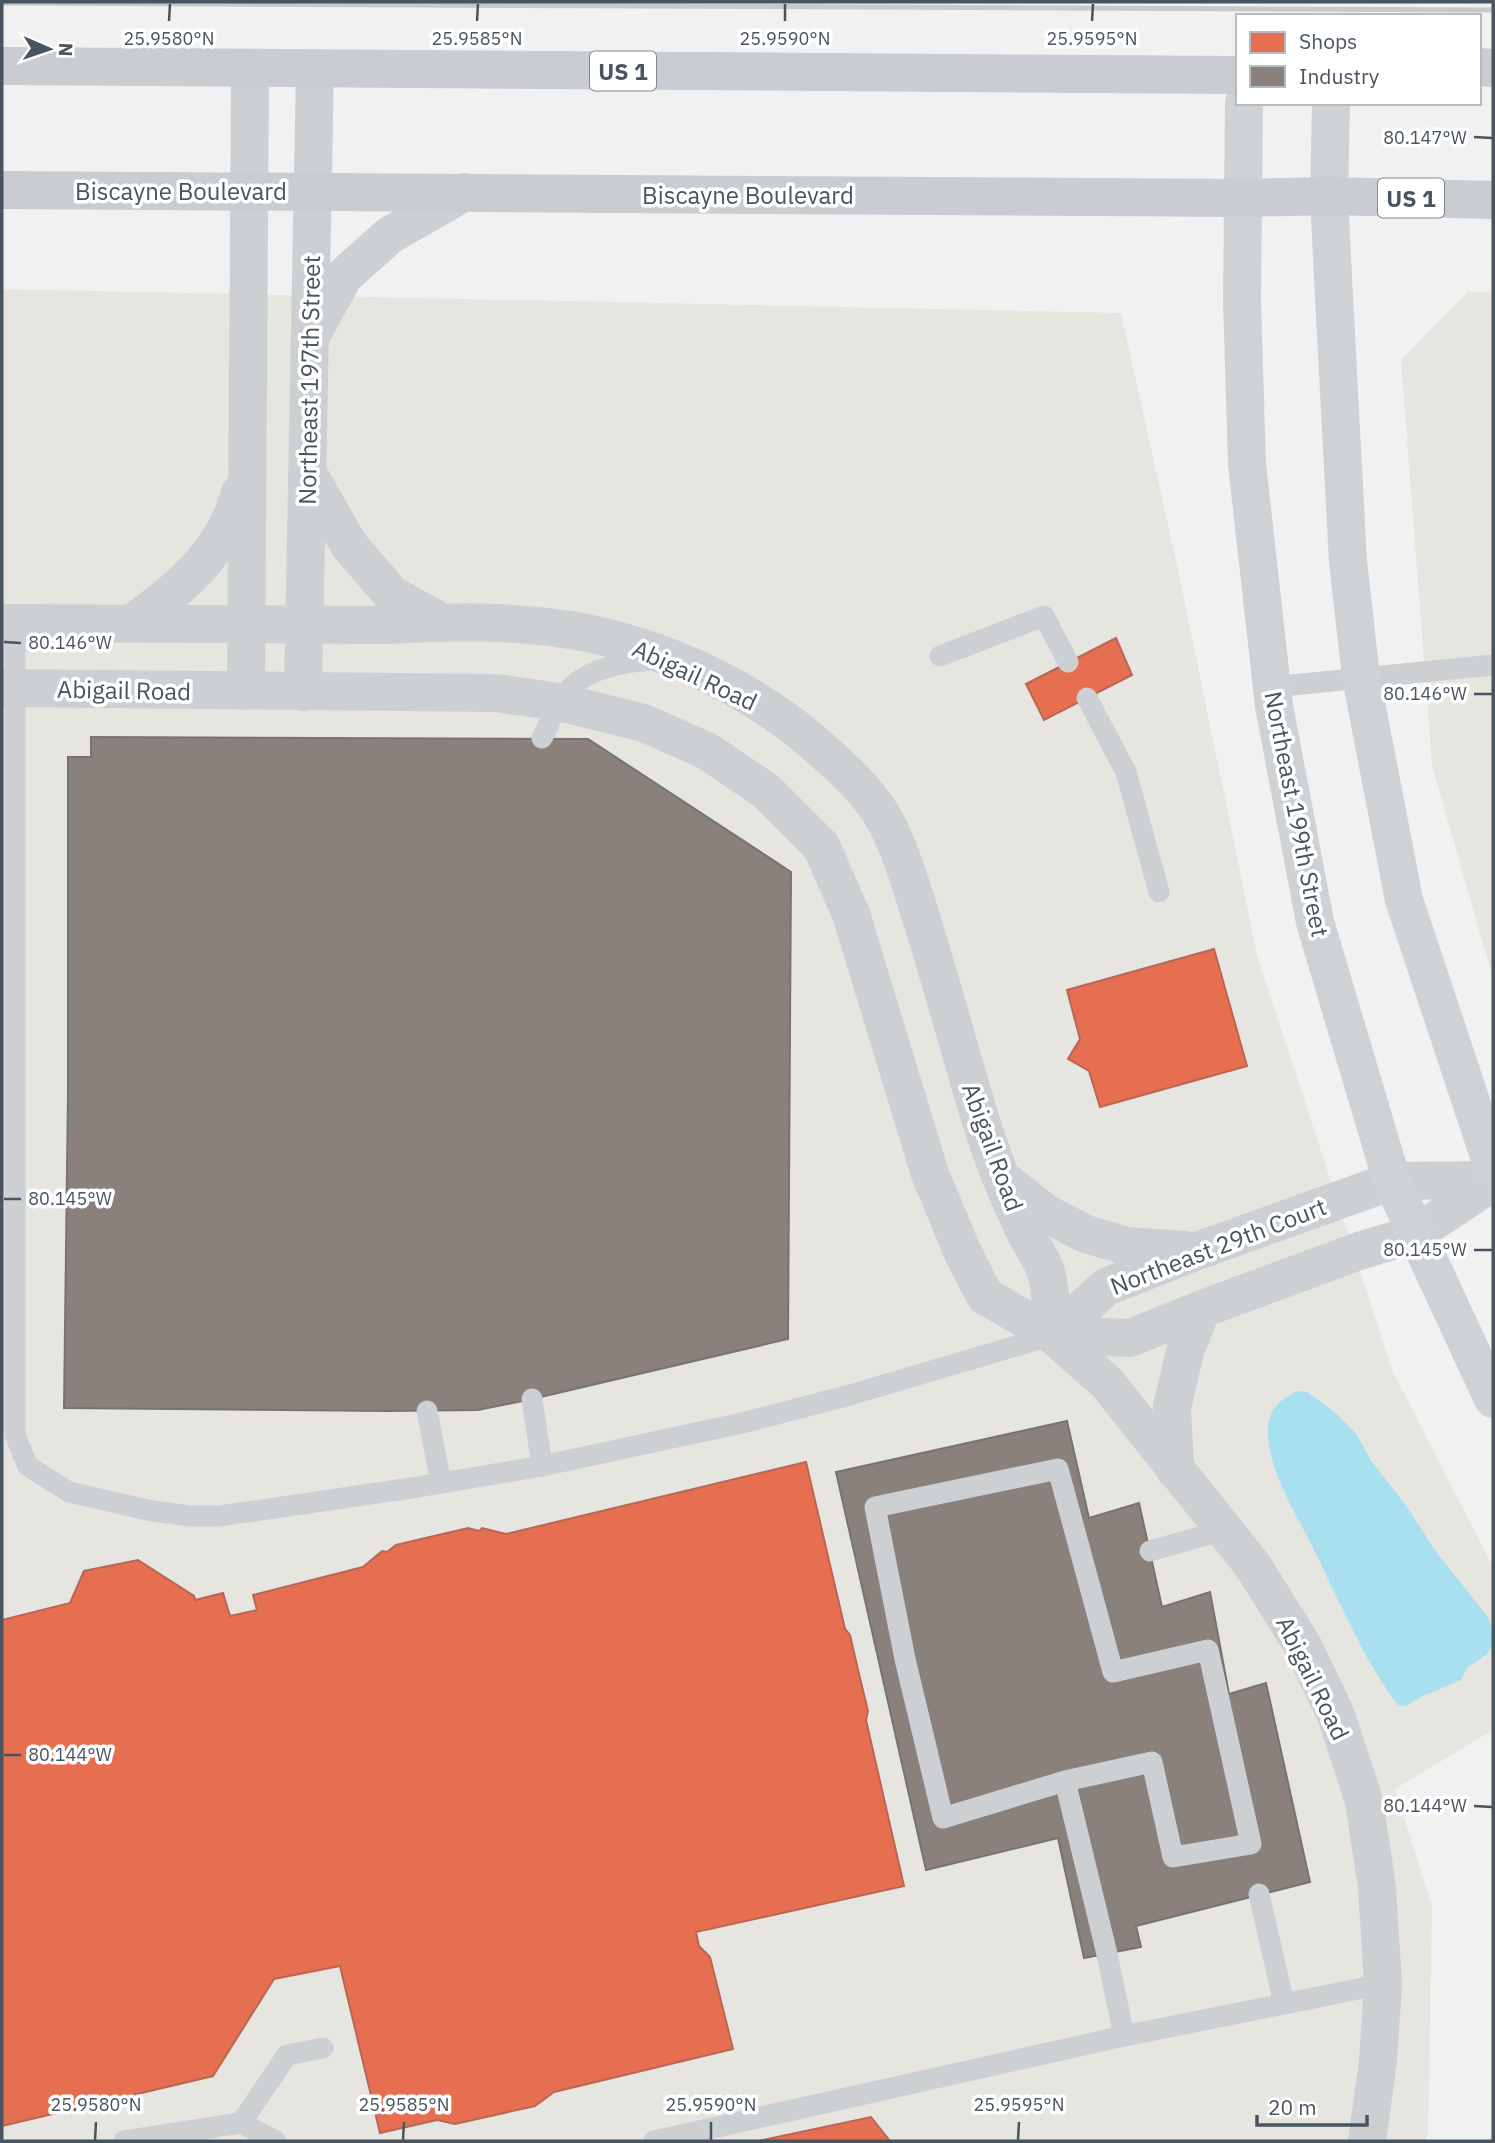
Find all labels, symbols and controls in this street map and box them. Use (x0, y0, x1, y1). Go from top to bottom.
north arrow (14, 14, 84, 84)
legend (1236, 14, 1481, 105)
text: 25.9580°N (124, 27, 214, 50)
text: 25.9585°N (432, 27, 522, 50)
text: 25.9590°N (740, 27, 830, 50)
text: 25.9595°N (1047, 27, 1137, 50)
text: Shops (1299, 27, 1357, 55)
text: N (54, 42, 78, 57)
road number: US 1 (590, 52, 656, 90)
text: Industry (1299, 62, 1380, 90)
text: 80.147°W (1383, 126, 1467, 149)
street label: Biscayne Boulevard (75, 175, 287, 207)
road number: US 1 (1378, 178, 1444, 218)
street label: Biscayne Boulevard (642, 179, 854, 211)
street label: Northeast 197th Street (291, 255, 327, 505)
text: 80.146°W (28, 631, 112, 654)
street label: Abigail Road (627, 632, 763, 718)
street label: Abigail Road (57, 673, 191, 707)
text: 80.146°W (1383, 682, 1467, 705)
street label: Northeast 199th Street (1257, 688, 1337, 940)
street label: Abigail Road (955, 1079, 1031, 1215)
text: 80.145°W (28, 1187, 112, 1210)
street label: Northeast 29th Court (1105, 1190, 1331, 1302)
text: 80.145°W (1383, 1238, 1467, 1261)
street label: Abigail Road (1269, 1611, 1357, 1745)
text: 80.144°W (28, 1743, 112, 1766)
text: 80.144°W (1383, 1794, 1467, 1817)
scale bar (1257, 2084, 1367, 2128)
text: 25.9580°N (51, 2093, 141, 2116)
text: 25.9585°N (359, 2093, 449, 2116)
text: 25.9590°N (666, 2093, 756, 2116)
text: 25.9595°N (974, 2093, 1064, 2116)
text: 20 m (1268, 2093, 1317, 2121)

